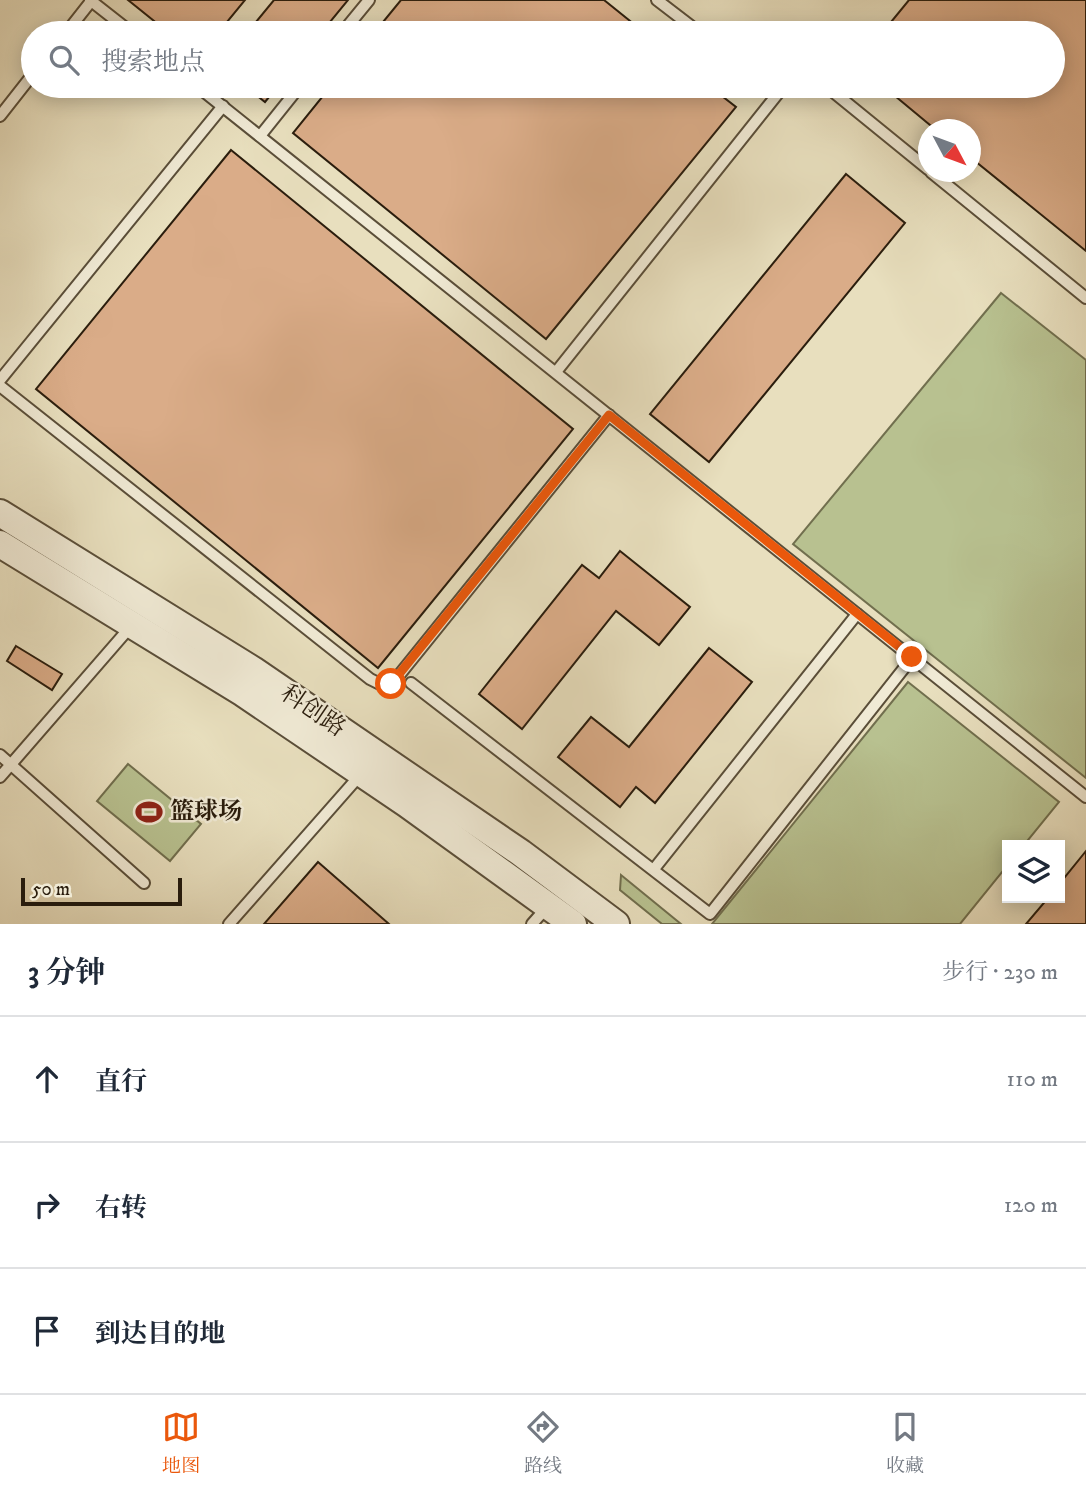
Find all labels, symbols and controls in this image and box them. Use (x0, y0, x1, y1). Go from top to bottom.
search box (21, 21, 1065, 98)
icon: search (45, 41, 83, 79)
text: 搜索地点 (101, 46, 205, 79)
north arrow (918, 119, 981, 182)
route end (896, 641, 927, 672)
route start (375, 668, 406, 699)
street label: 科创路 (275, 678, 351, 744)
sports icon: 篮球场 (134, 797, 164, 827)
place label: 篮球场 (170, 797, 242, 827)
map controls (1002, 840, 1065, 903)
button: layers (1002, 840, 1065, 903)
scale bar (21, 875, 182, 907)
text: 50 m (32, 878, 70, 901)
text: 3 分钟 (28, 955, 106, 992)
text: 步行 · 230 m (942, 958, 1058, 987)
icon: ahead (28, 1060, 66, 1098)
text: 110 m (1007, 1065, 1058, 1094)
text: 直行 (95, 1066, 147, 1099)
icon: right (28, 1186, 66, 1224)
text: 120 m (1004, 1191, 1058, 1220)
text: 右转 (95, 1192, 147, 1225)
icon: arrive (28, 1312, 66, 1350)
text: 到达目的地 (95, 1318, 225, 1351)
tab: 地图 (162, 1408, 200, 1478)
tab: 路线 (524, 1408, 562, 1478)
tab: 收藏 (886, 1408, 924, 1478)

